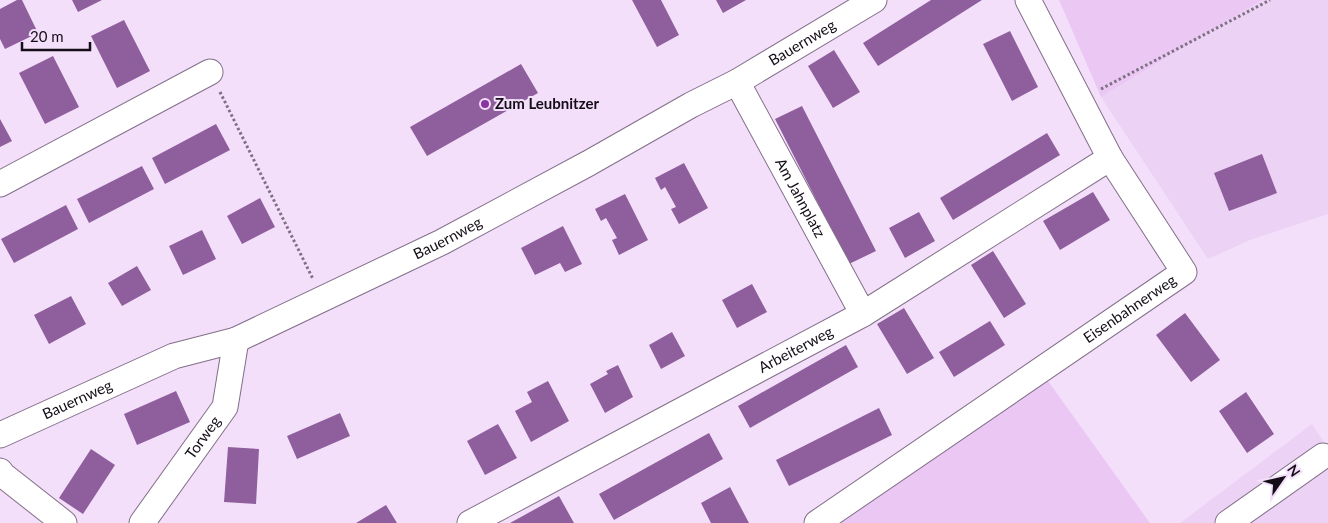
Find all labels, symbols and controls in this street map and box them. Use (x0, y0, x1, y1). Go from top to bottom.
street label: Bauernweg (765, 15, 839, 69)
scale bar (22, 20, 90, 52)
text: 20 m (30, 27, 64, 45)
place label: Zum Leubnitzer (495, 94, 599, 112)
marker: Zum Leubnitzer (479, 98, 491, 110)
street label: Am Jahnplatz (772, 155, 830, 241)
street label: Bauernweg (410, 212, 485, 262)
street label: Eisenbahnerweg (1079, 270, 1179, 346)
street label: Arbeiterweg (755, 322, 836, 376)
street label: Bauernweg (39, 375, 115, 423)
street label: Torweg (181, 412, 224, 462)
north arrow (1258, 453, 1308, 503)
text: N (1284, 461, 1304, 480)

